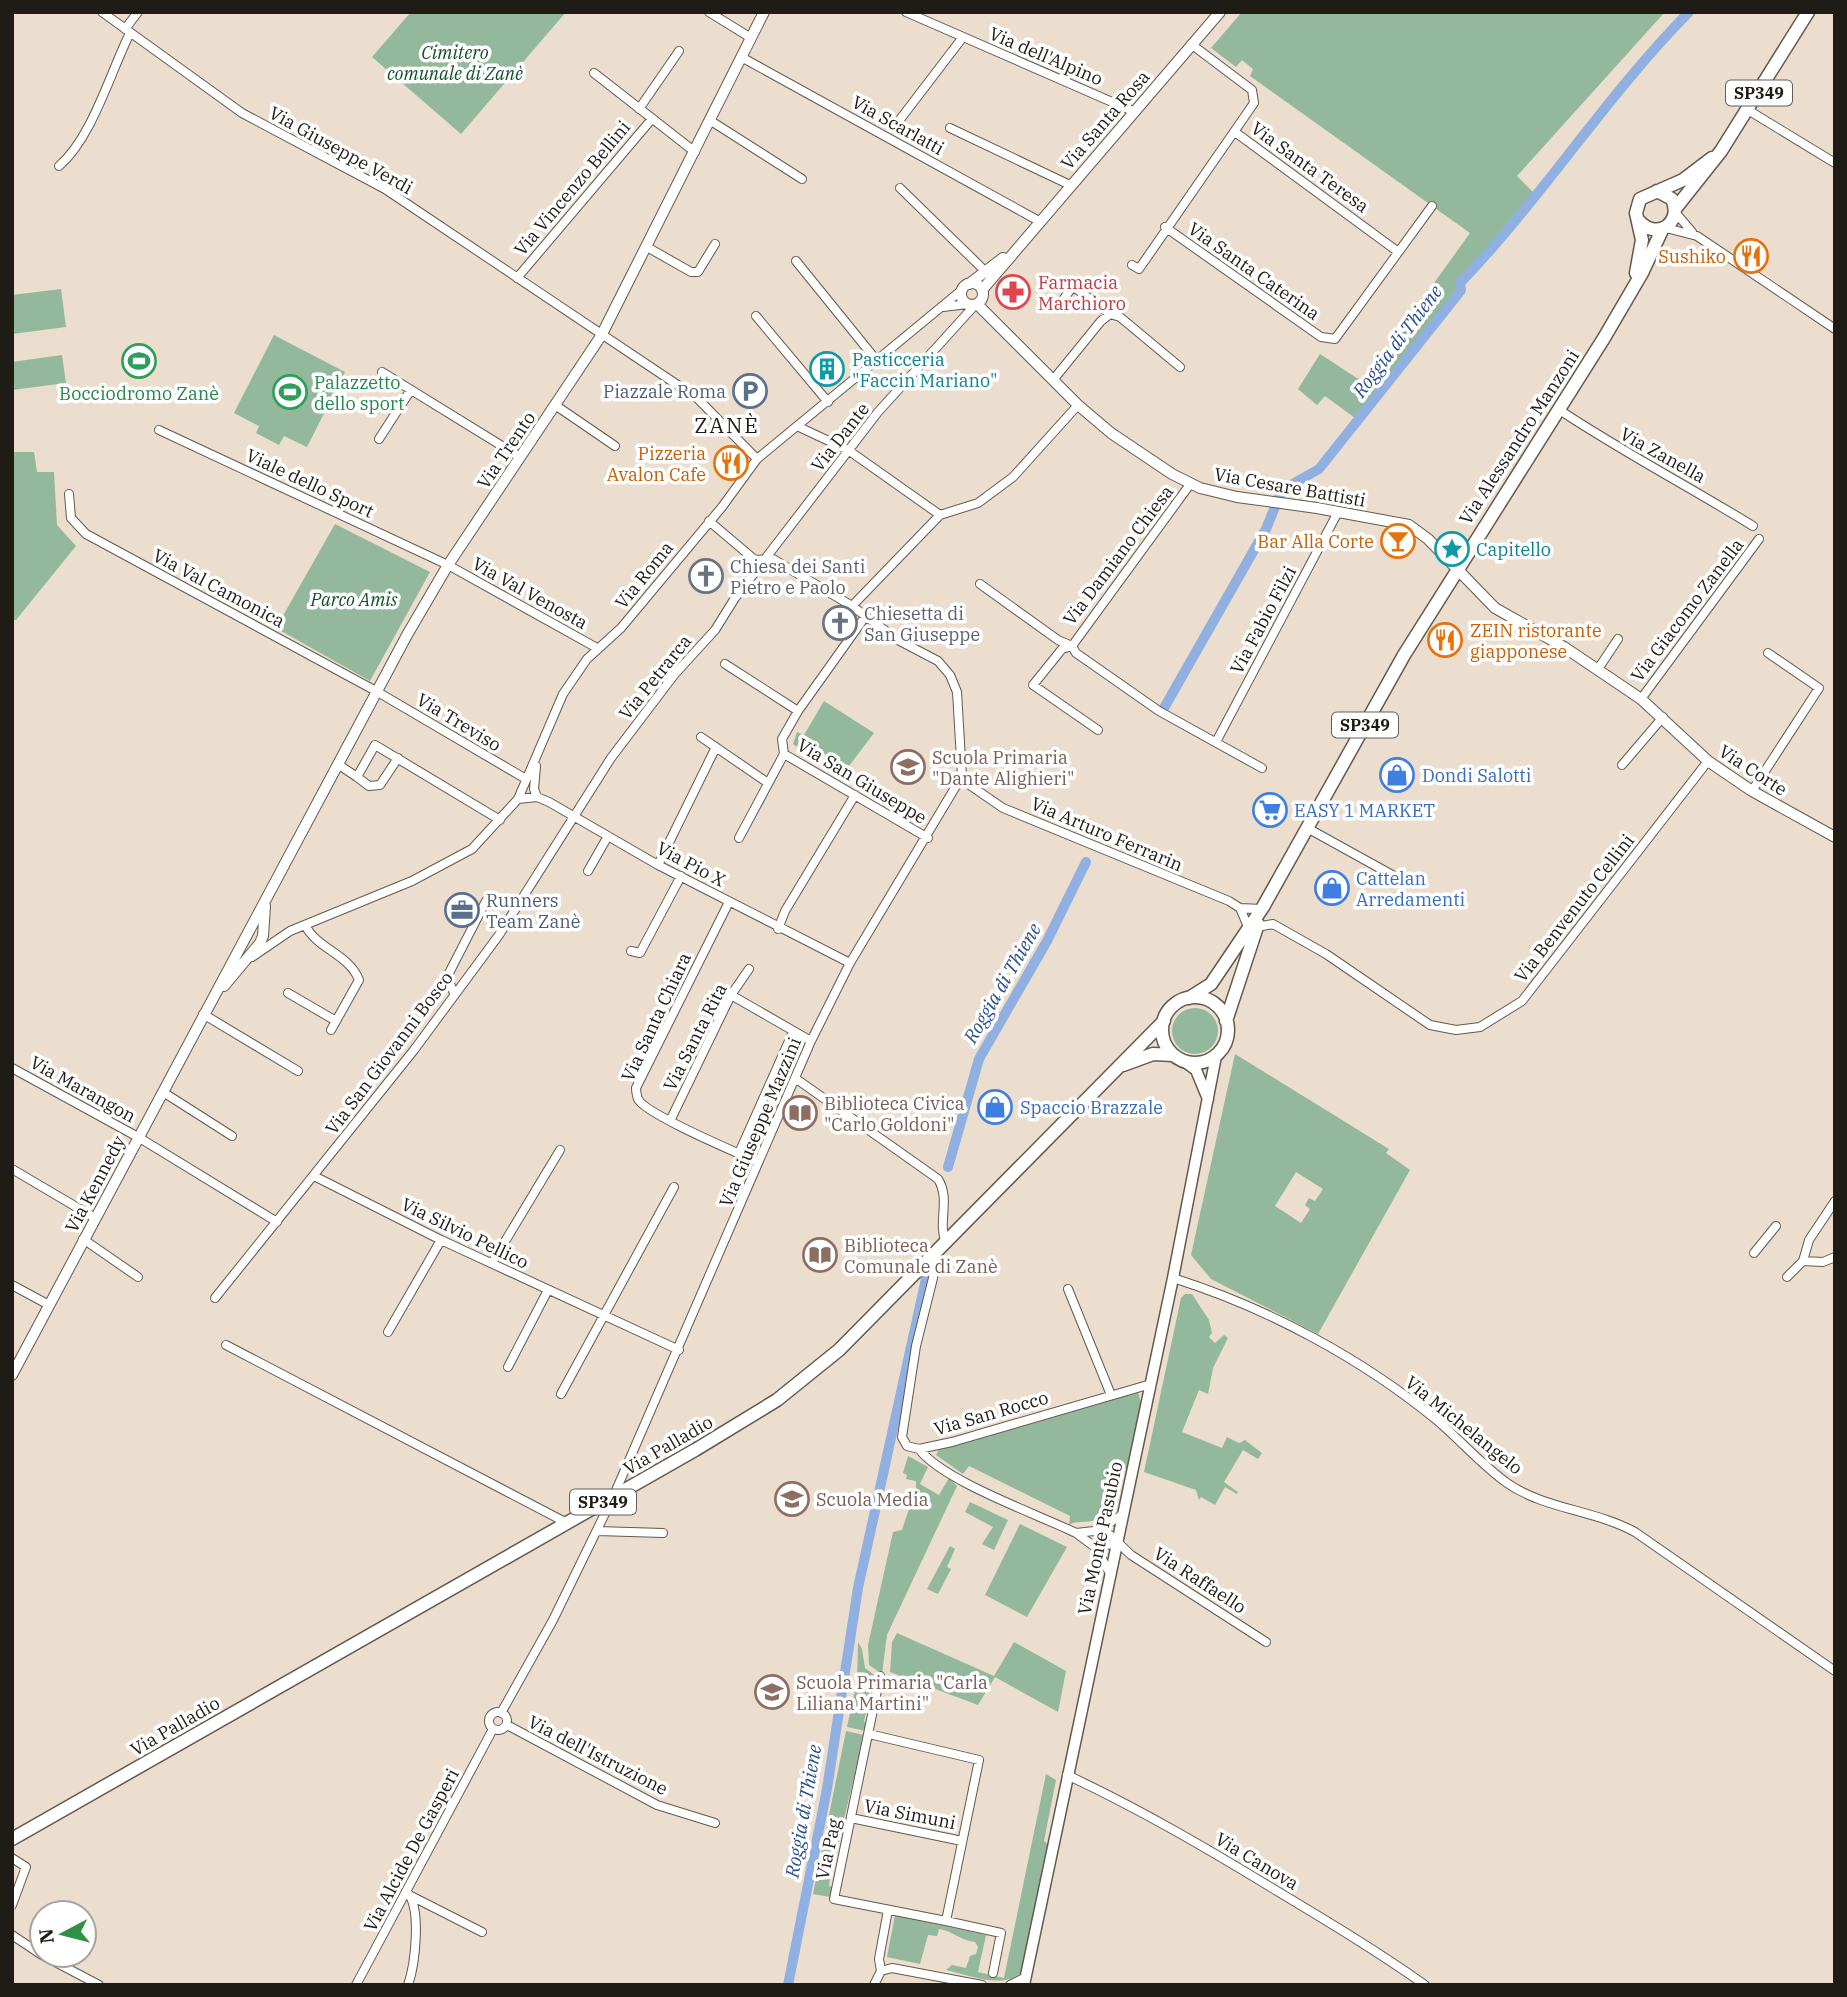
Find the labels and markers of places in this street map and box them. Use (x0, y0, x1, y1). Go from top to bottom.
restaurant icon: Sushiko (1732, 237, 1770, 275)
place label: Sushiko (1658, 245, 1726, 268)
place label: Farmacia Marchioro (1038, 271, 1126, 315)
pharmacy icon: Farmacia Marchioro (994, 273, 1032, 311)
sports icon: Bocciodromo Zanè (120, 342, 158, 380)
place label: Pasticceria "Faccin Mariano" (852, 348, 997, 392)
building icon: Pasticceria "Faccin Mariano" (808, 350, 846, 388)
place label: Palazzetto dello sport (314, 371, 404, 415)
parking icon: Piazzale Roma (731, 372, 769, 410)
sports icon: Palazzetto dello sport (271, 373, 309, 411)
place label: Piazzale Roma (603, 380, 726, 403)
place label: Bocciodromo Zanè (59, 382, 219, 405)
place label: Pizzeria Avalon Cafe (607, 442, 706, 486)
restaurant icon: Pizzeria Avalon Cafe (712, 444, 750, 482)
bar icon: Bar Alla Corte (1379, 522, 1417, 560)
place label: Bar Alla Corte (1257, 530, 1374, 553)
place icon: Capitello (1433, 530, 1471, 568)
place label: Capitello (1476, 538, 1551, 561)
place label: Chiesa dei Santi Pietro e Paolo (730, 555, 866, 599)
church icon: Chiesa dei Santi Pietro e Paolo (687, 557, 725, 595)
place label: Chiesetta di San Giuseppe (864, 602, 980, 646)
church icon: Chiesetta di San Giuseppe (821, 604, 859, 642)
place label: ZEIN ristorante giapponese (1470, 619, 1602, 663)
restaurant icon: ZEIN ristorante giapponese (1426, 621, 1464, 659)
place label: Scuola Primaria "Dante Alighieri" (932, 746, 1074, 790)
school or university icon: Scuola Primaria "Dante Alighieri" (889, 748, 927, 786)
shop icon: Dondi Salotti (1378, 756, 1416, 794)
place label: Dondi Salotti (1422, 764, 1532, 787)
supermarket icon: EASY 1 MARKET (1251, 791, 1289, 829)
place label: EASY 1 MARKET (1294, 799, 1435, 822)
place label: Cattelan Arredamenti (1356, 867, 1466, 911)
shop icon: Cattelan Arredamenti (1313, 869, 1351, 907)
place label: Runners Team Zanè (486, 889, 580, 933)
office icon: Runners Team Zanè (443, 891, 481, 929)
shop icon: Spaccio Brazzale (976, 1088, 1014, 1126)
place label: Biblioteca Civica "Carlo Goldoni" (824, 1092, 965, 1136)
library icon: Biblioteca Civica "Carlo Goldoni" (781, 1094, 819, 1132)
place label: Spaccio Brazzale (1020, 1096, 1163, 1119)
place label: Biblioteca Comunale di Zanè (844, 1234, 998, 1278)
library icon: Biblioteca Comunale di Zanè (801, 1236, 839, 1274)
school or university icon: Scuola Media (773, 1480, 811, 1518)
place label: Scuola Media (816, 1488, 929, 1511)
place label: Scuola Primaria "Carla Liliana Martini" (796, 1671, 988, 1715)
school or university icon: Scuola Primaria "Carla Liliana Martini" (753, 1673, 791, 1711)

